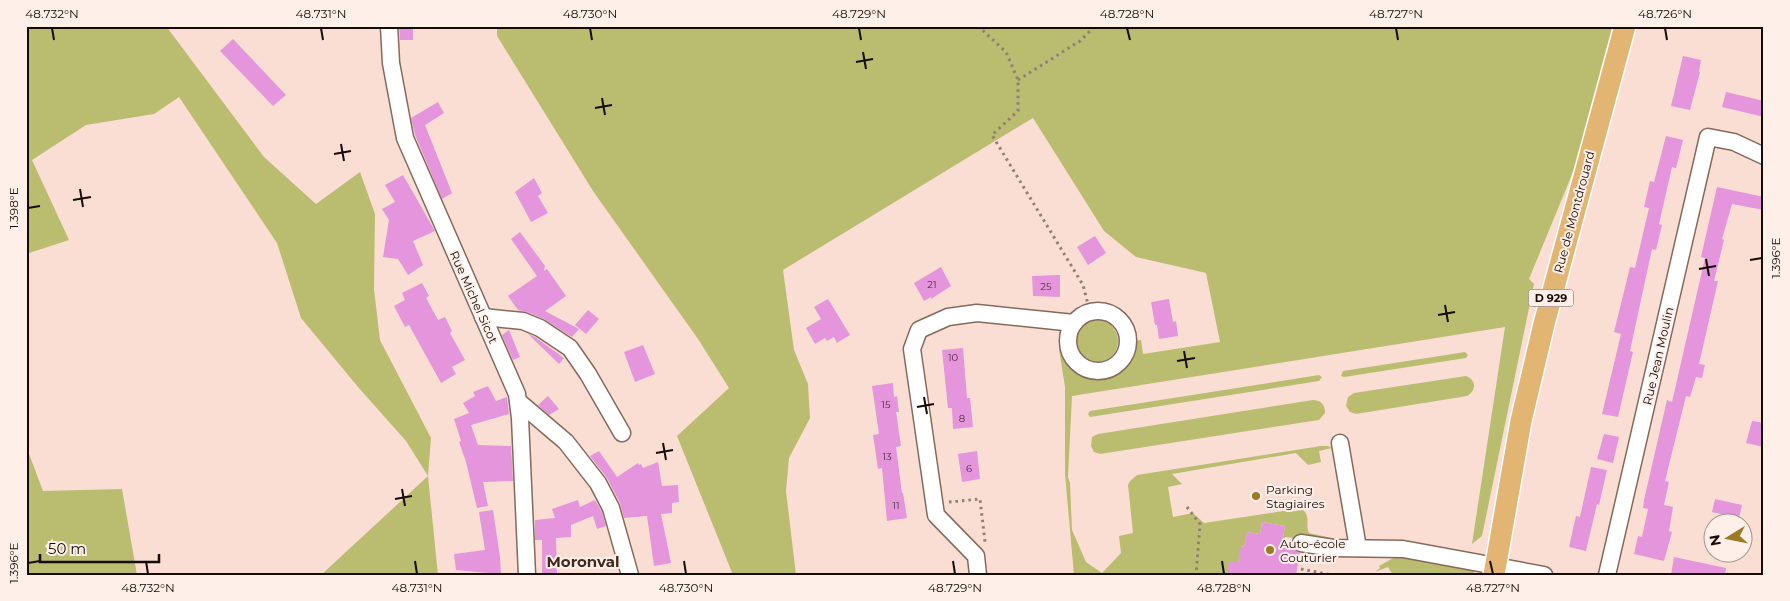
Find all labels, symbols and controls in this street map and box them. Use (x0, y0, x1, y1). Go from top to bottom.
text: 48.732°N (25, 6, 79, 21)
text: 48.731°N (295, 6, 347, 21)
text: 48.730°N (563, 6, 617, 21)
text: 48.729°N (832, 6, 886, 21)
text: 48.728°N (1100, 6, 1154, 21)
text: 48.727°N (1369, 6, 1423, 21)
text: 48.726°N (1638, 6, 1692, 21)
street label: Rue de Montdrouard (1550, 149, 1598, 275)
text: 1.398°E (6, 187, 21, 229)
text: 1.396°E (1768, 237, 1783, 279)
street label: Rue Michel Sicot (447, 248, 501, 346)
house number: 21 (927, 278, 937, 291)
house number: 25 (1040, 280, 1052, 293)
road number: D 929 (1528, 290, 1574, 306)
street label: Rue Jean Moulin (1639, 306, 1677, 406)
house number: 10 (948, 351, 958, 364)
house number: 15 (881, 398, 891, 411)
house number: 8 (959, 412, 965, 425)
house number: 13 (882, 450, 892, 463)
house number: 6 (966, 462, 972, 475)
place label: Parking Stagiaires (1266, 482, 1325, 511)
marker: Parking Stagiaires (1250, 490, 1262, 502)
house number: 11 (892, 499, 900, 512)
north arrow (1702, 514, 1752, 564)
scale bar (40, 531, 159, 563)
text: N (1705, 533, 1725, 547)
place label: Auto-école Couturier (1280, 536, 1345, 565)
text: 50 m (48, 539, 86, 558)
text: 1.396°E (6, 542, 21, 584)
marker: Auto-école Couturier (1264, 544, 1276, 556)
district label: Moronval (547, 552, 619, 571)
text: 48.732°N (121, 580, 175, 595)
text: 48.731°N (391, 580, 443, 595)
text: 48.730°N (659, 580, 713, 595)
text: 48.729°N (928, 580, 982, 595)
text: 48.728°N (1197, 580, 1251, 595)
text: 48.727°N (1466, 580, 1520, 595)

